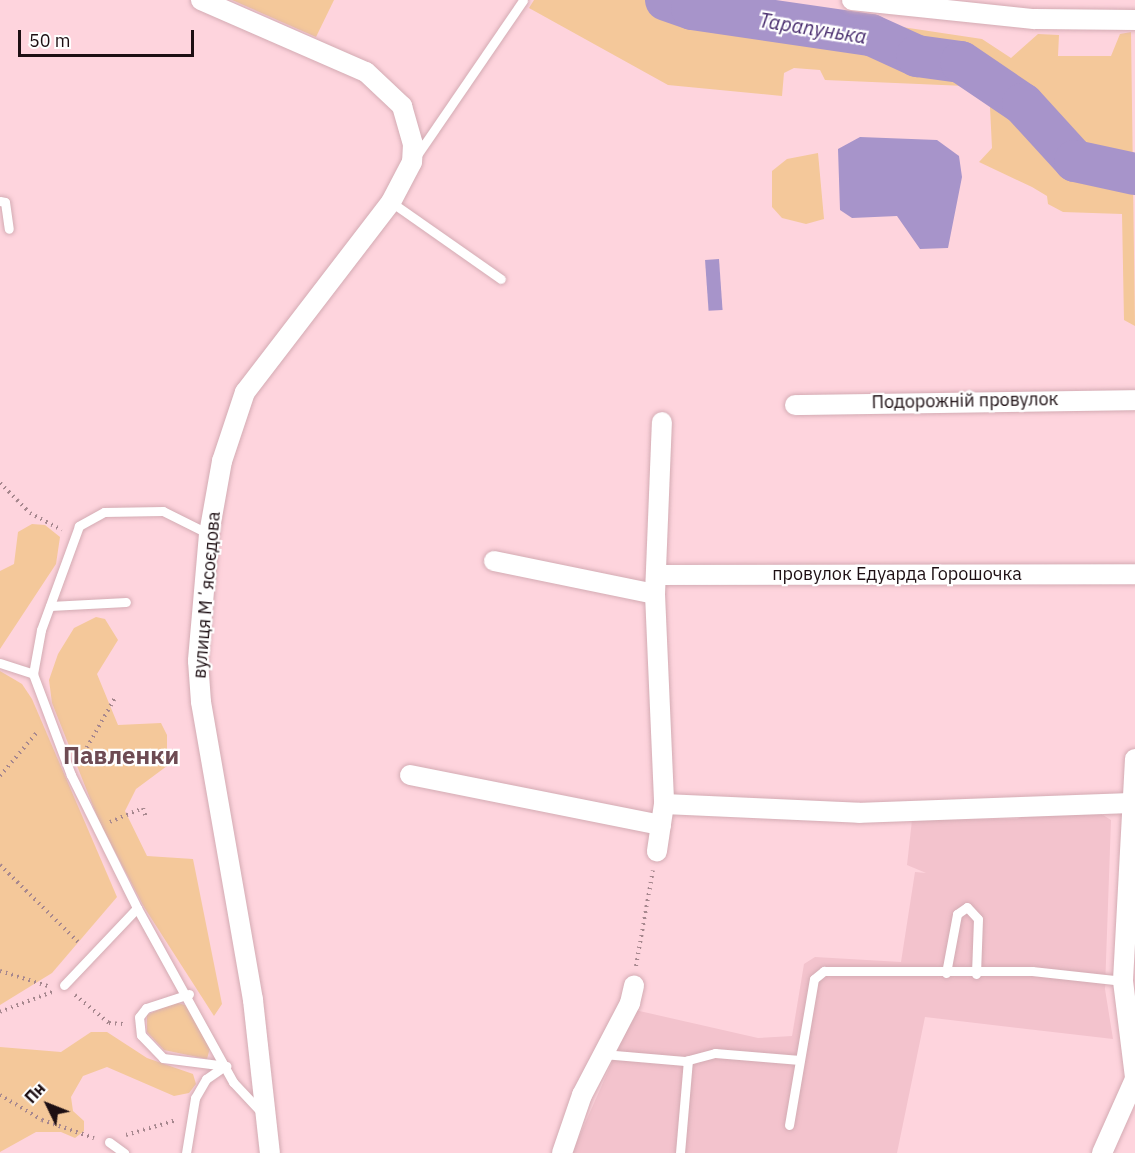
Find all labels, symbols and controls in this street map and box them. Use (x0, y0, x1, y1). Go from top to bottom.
water label: Тарапунька (758, 8, 868, 48)
scale bar (21, 18, 196, 56)
text: 50 m (29, 29, 71, 52)
street label: Подорожній провулок (871, 389, 1059, 413)
street label: вулиця Мʼясоєдова (189, 511, 225, 679)
street label: провулок Едуарда Горошочка (772, 563, 1022, 585)
district label: Павленки (63, 742, 179, 770)
north arrow (18, 1075, 78, 1135)
text: Пн (20, 1078, 49, 1107)

